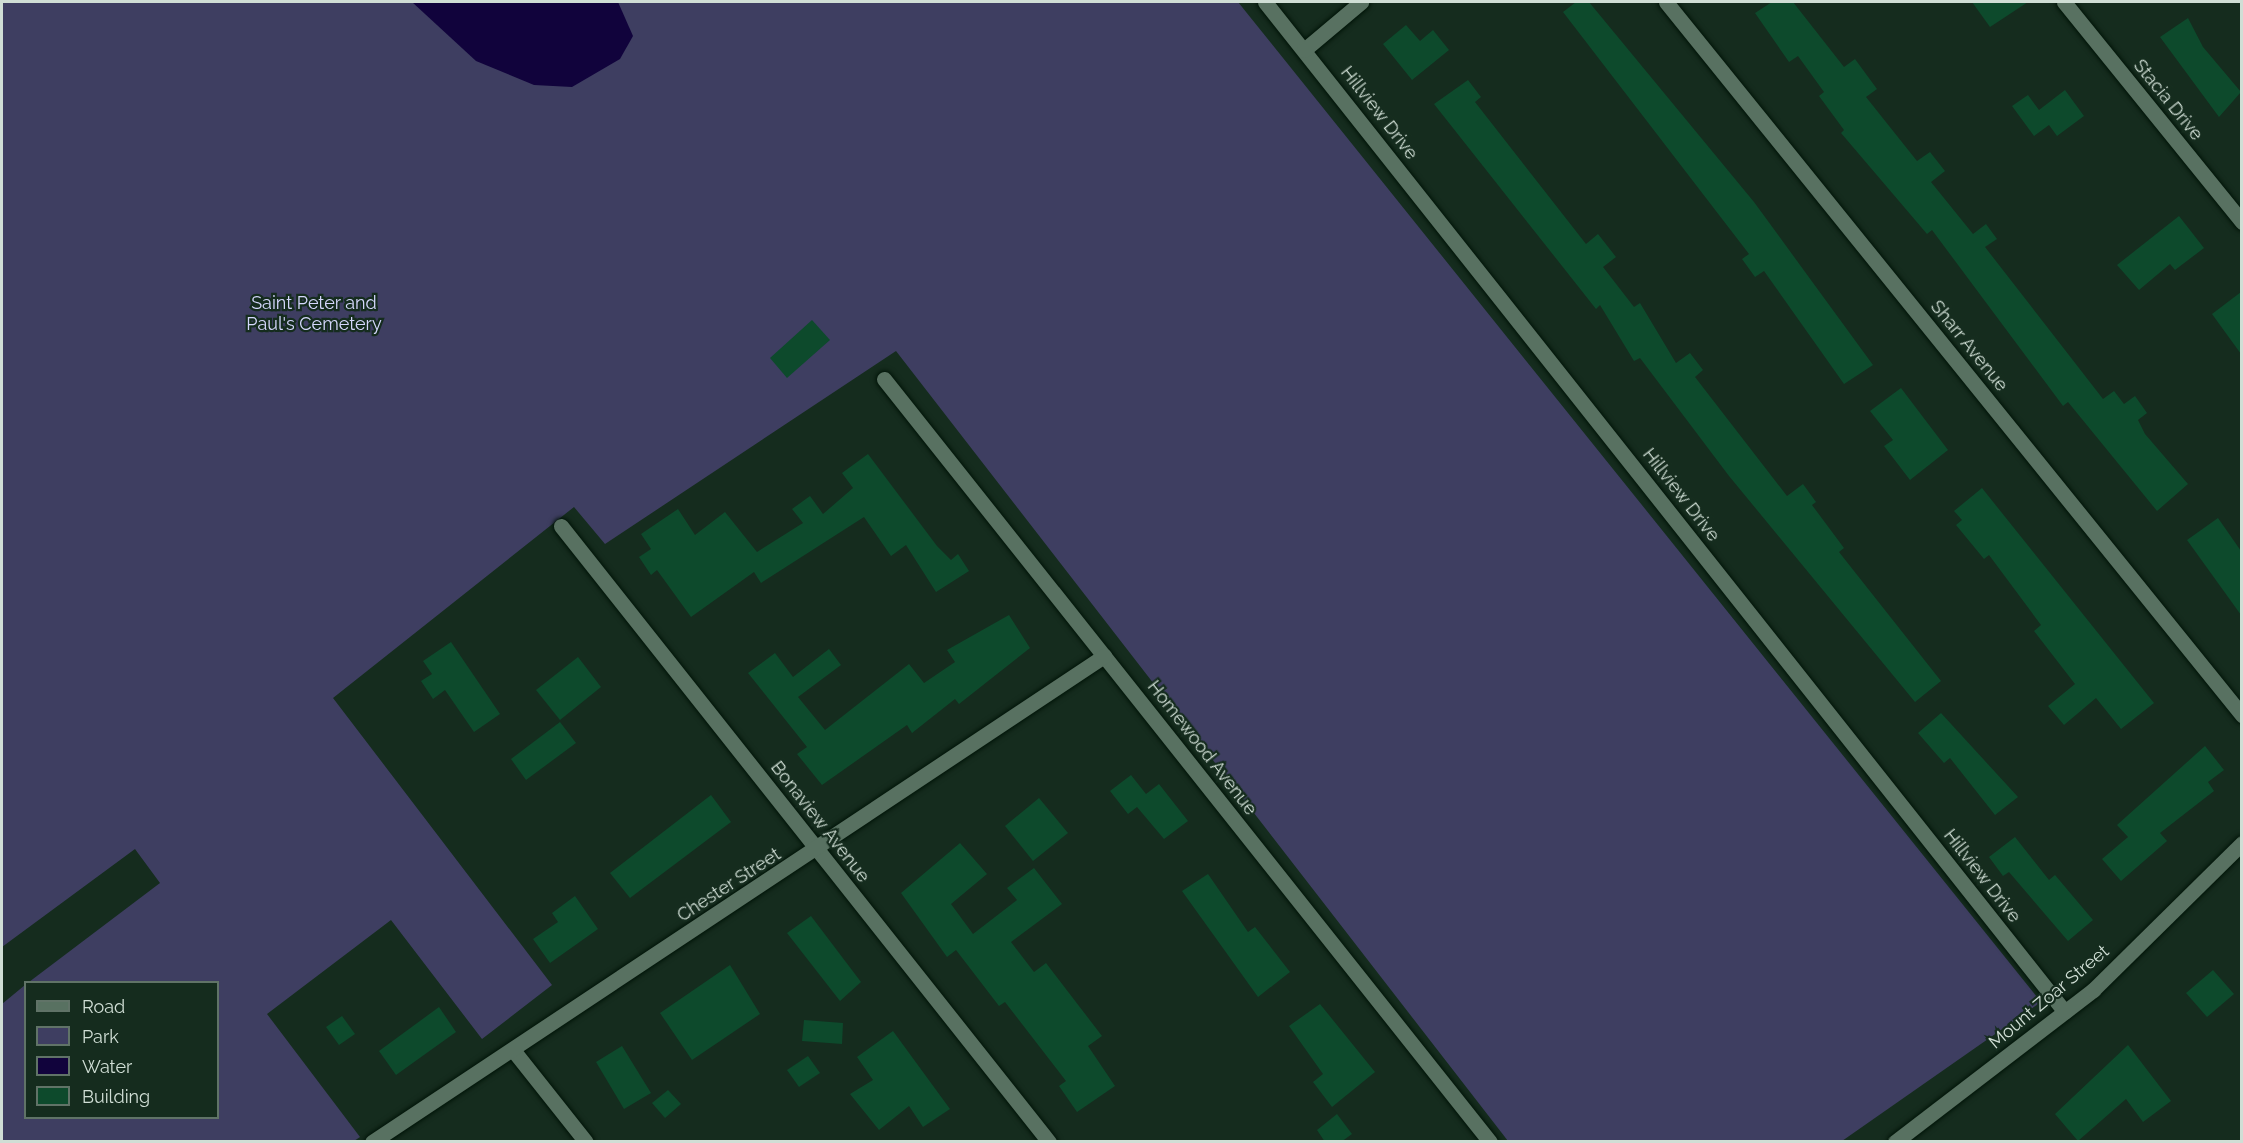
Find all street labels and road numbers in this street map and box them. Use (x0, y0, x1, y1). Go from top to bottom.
street label: Stacia Drive (2129, 55, 2207, 145)
street label: Hillview Drive (1336, 62, 1422, 164)
street label: Sharr Avenue (1925, 296, 2013, 396)
street label: Hillview Drive (1638, 444, 1724, 546)
street label: Homewood Avenue (1143, 676, 1261, 820)
street label: Bonaview Avenue (766, 757, 874, 887)
street label: Hillview Drive (1939, 825, 2025, 927)
street label: Chester Street (673, 843, 785, 927)
street label: Mount Zoar Street (1984, 940, 2114, 1054)

